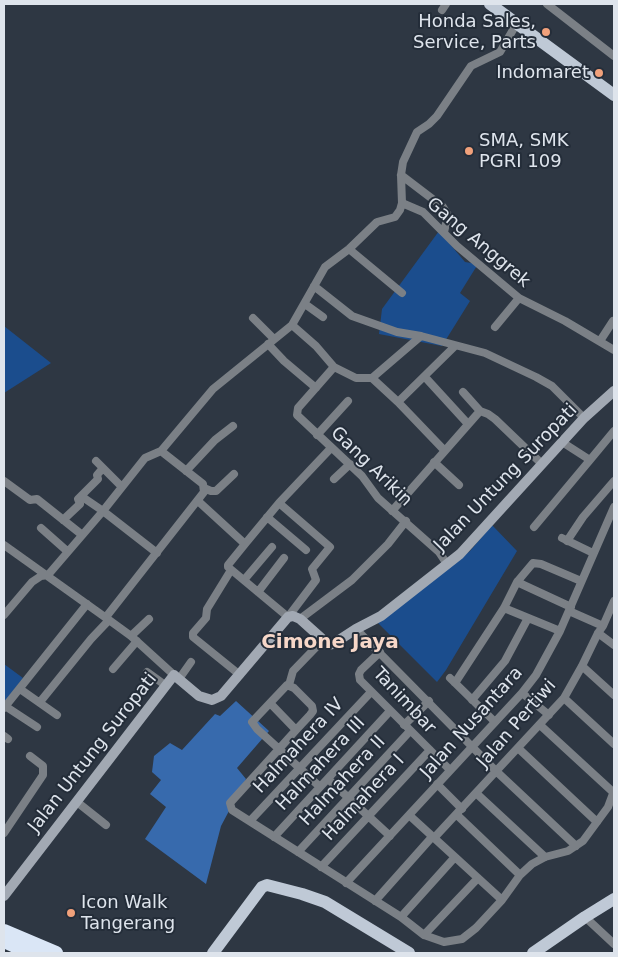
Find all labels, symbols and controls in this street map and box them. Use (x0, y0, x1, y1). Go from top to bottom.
place label: Honda Sales, Service, Parts (413, 11, 536, 54)
marker: Honda Sales, Service, Parts (540, 26, 552, 38)
place label: Indomaret (496, 62, 589, 84)
marker: Indomaret (593, 67, 605, 79)
place label: SMA, SMK PGRI 109 (479, 130, 568, 172)
marker: SMA, SMK PGRI 109 (463, 145, 475, 157)
street label: Gang Anggrek (422, 193, 534, 293)
street label: Jalan Untung Suropati (430, 400, 582, 556)
street label: Gang Arikin (326, 423, 416, 511)
district label: Cimone Jaya (261, 631, 399, 655)
street label: Tanimbar (368, 663, 440, 739)
street label: Jalan Nusantara (416, 663, 528, 783)
street label: Jalan Untung Suropati (24, 669, 162, 837)
street label: Jalan Pertiwi (473, 675, 561, 773)
street label: Halmahera IV (249, 694, 349, 798)
street label: Halmahera III (272, 713, 370, 815)
street label: Halmahera II (296, 731, 390, 831)
street label: Halmahera I (319, 750, 409, 846)
place label: Icon Walk Tangerang (81, 892, 175, 934)
marker: Icon Walk Tangerang (65, 907, 77, 919)

